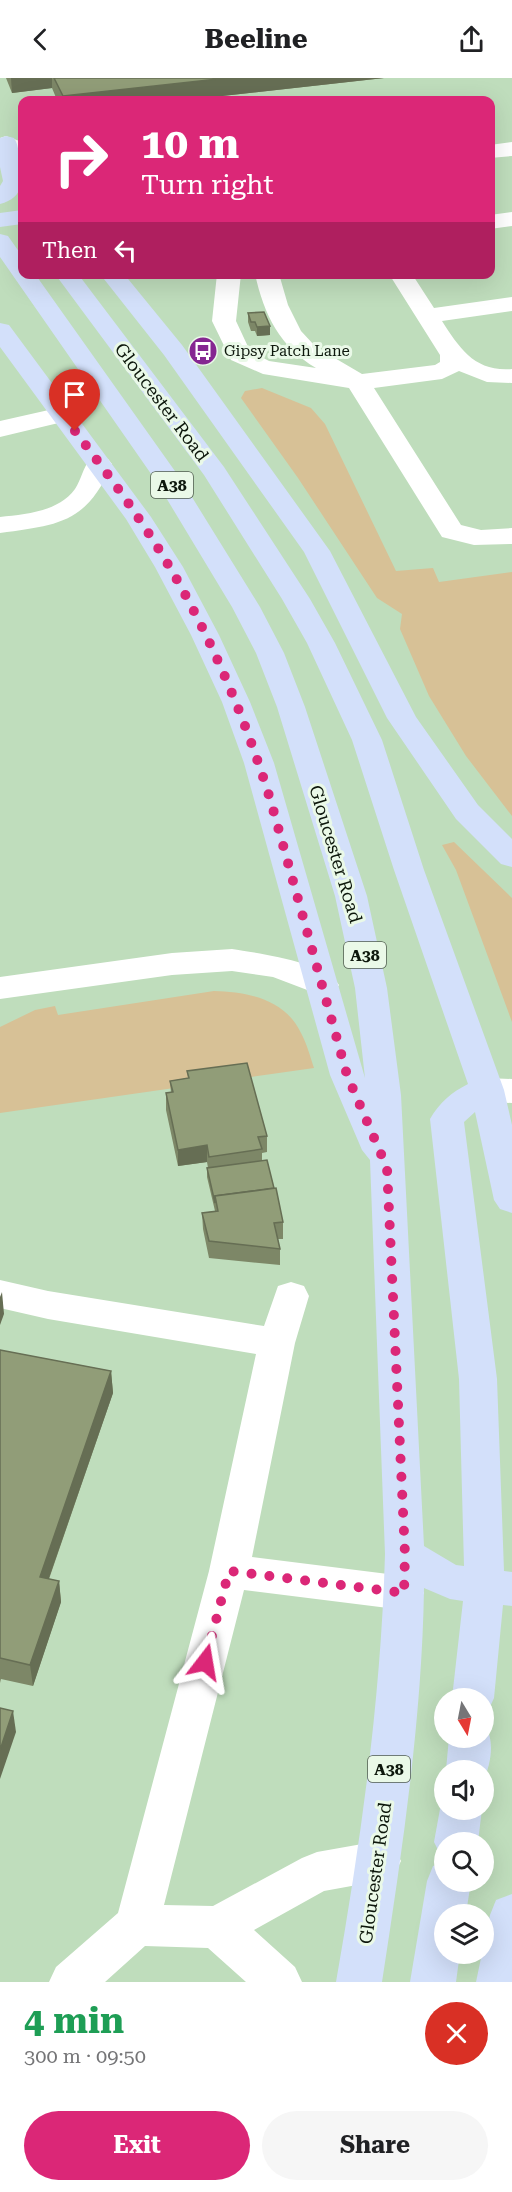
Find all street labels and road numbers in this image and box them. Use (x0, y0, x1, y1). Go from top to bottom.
street label: Gloucester Road (111, 339, 214, 466)
road number: A38 (151, 472, 193, 498)
street label: Gloucester Road (305, 783, 367, 926)
road number: A38 (344, 942, 386, 968)
road number: A38 (368, 1756, 410, 1782)
street label: Gloucester Road (355, 1800, 395, 1945)

